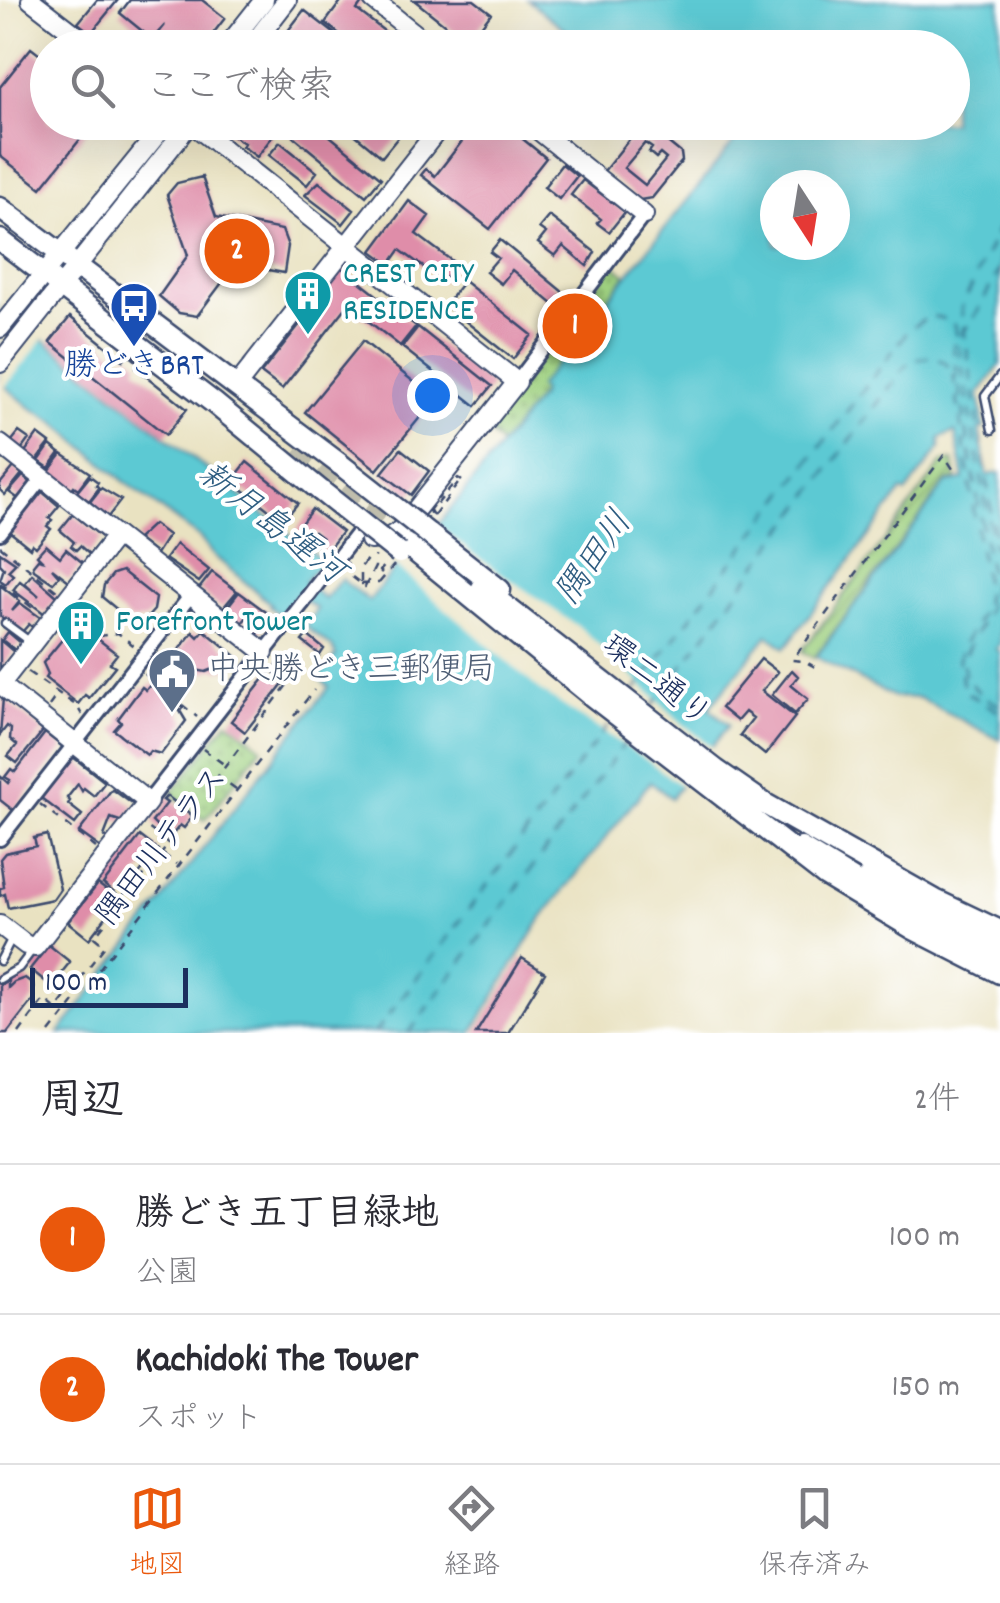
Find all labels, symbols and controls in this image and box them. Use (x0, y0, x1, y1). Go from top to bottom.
search box (30, 30, 970, 140)
icon: search (65, 58, 120, 113)
text: ここで検索 (145, 62, 335, 117)
north arrow (760, 170, 850, 260)
pin: 2 (204, 214, 270, 288)
place label: CREST CITY RESIDENCE (343, 253, 475, 336)
building icon: CREST CITY RESIDENCE (282, 268, 334, 336)
bus stop icon: 勝どきBRT (108, 280, 160, 348)
pin: 1 (542, 288, 608, 364)
place label: 勝どきBRT (64, 345, 204, 391)
your location (407, 370, 458, 421)
water label: 新月島運河 (186, 451, 358, 602)
water label: 隅田川 (545, 502, 647, 616)
building icon: Forefront Tower (55, 598, 107, 666)
place label: Forefront Tower (116, 601, 313, 647)
street label: 環二通り (590, 625, 720, 741)
public building icon: 中央勝どき三郵便局 (146, 646, 198, 714)
place label: 中央勝どき三郵便局 (207, 649, 495, 695)
street label: 隅田川テラス (87, 759, 241, 937)
scale bar (30, 963, 188, 1008)
text: 100 m (45, 965, 107, 1005)
text: 周辺 (40, 1074, 124, 1134)
text: 2件 (914, 1079, 960, 1125)
text: 勝どき五丁目緑地 (135, 1189, 439, 1244)
text: 1 (69, 1216, 76, 1262)
text: 100 m (889, 1216, 960, 1262)
text: 公園 (135, 1252, 199, 1298)
text: Kachidoki The Tower (135, 1335, 418, 1390)
text: 2 (66, 1366, 79, 1412)
text: 150 m (891, 1366, 960, 1412)
text: スポット (135, 1398, 263, 1444)
tab: 地図 (129, 1481, 185, 1588)
tab: 経路 (444, 1481, 500, 1588)
tab: 保存済み (759, 1481, 871, 1588)

